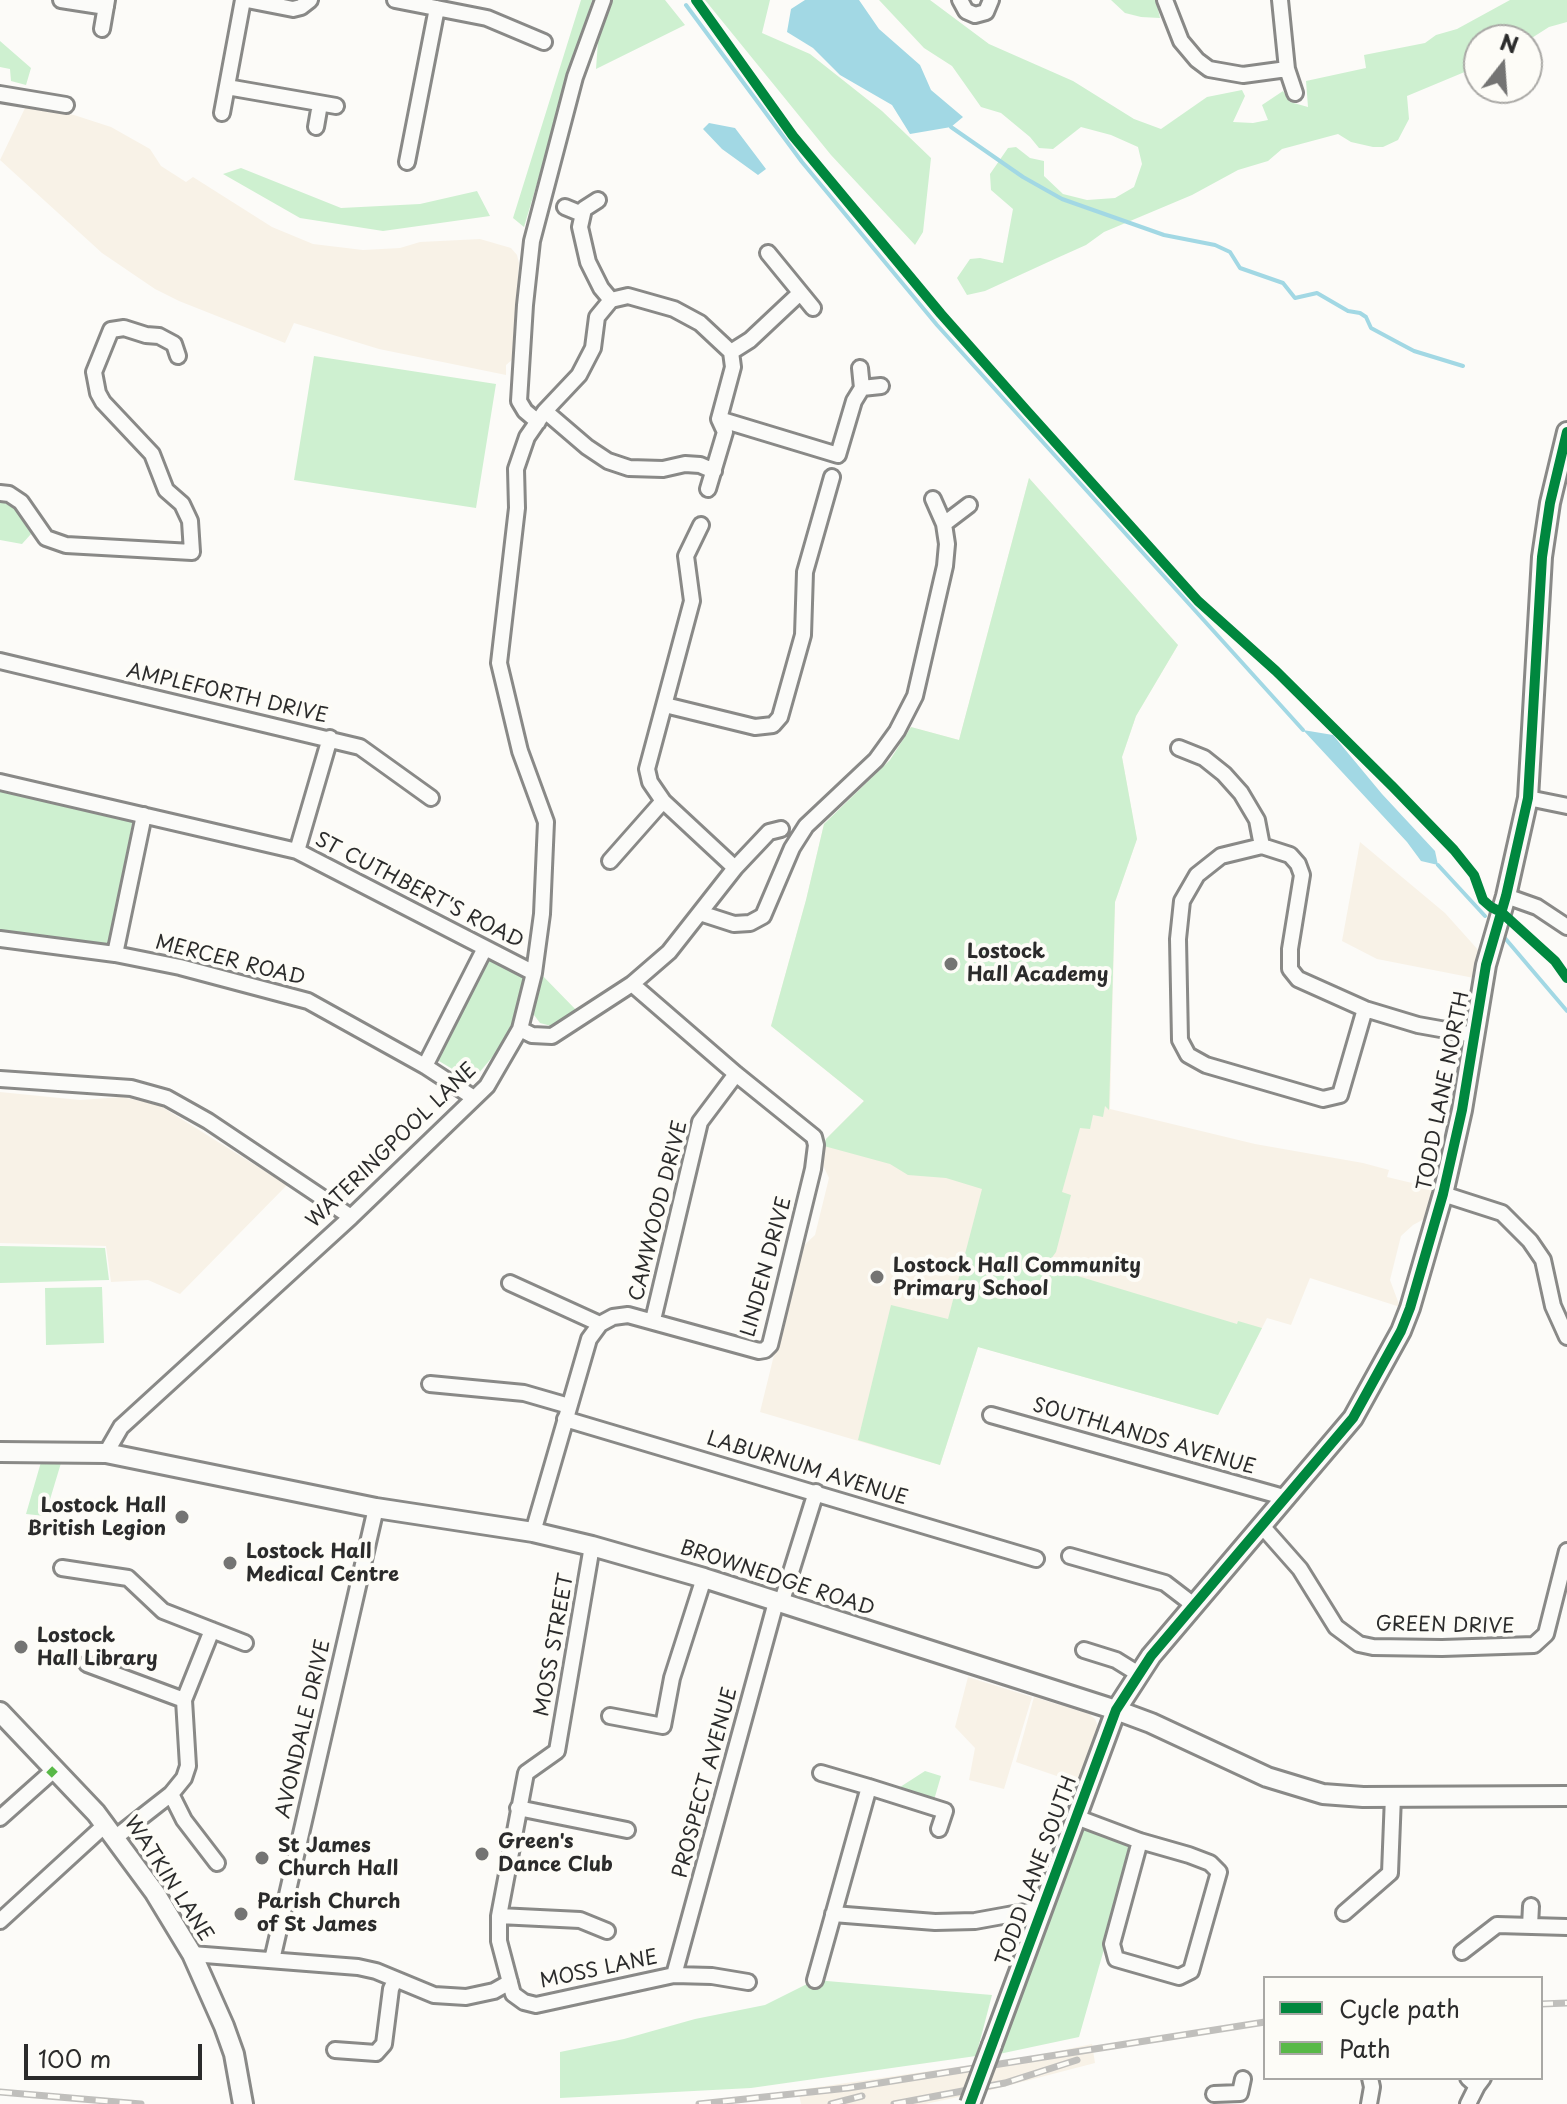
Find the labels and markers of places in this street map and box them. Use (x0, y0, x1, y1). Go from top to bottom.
place label: Lostock Hall Academy (967, 940, 1108, 987)
marker: Lostock Hall Academy (942, 955, 960, 973)
place label: Lostock Hall Community Primary School (893, 1254, 1141, 1301)
marker: Lostock Hall Community Primary School (868, 1268, 886, 1286)
place label: Lostock Hall British Legion (27, 1494, 166, 1541)
marker: Lostock Hall British Legion (173, 1508, 191, 1526)
place label: Lostock Hall Medical Centre (246, 1540, 399, 1587)
marker: Lostock Hall Medical Centre (221, 1554, 239, 1572)
place label: Lostock Hall Library (37, 1624, 158, 1671)
marker: Lostock Hall Library (12, 1638, 30, 1656)
place label: Green's Dance Club (498, 1830, 613, 1877)
place label: St James Church Hall (278, 1834, 398, 1881)
marker: Green's Dance Club (473, 1845, 491, 1863)
marker: St James Church Hall (253, 1849, 271, 1867)
place label: Parish Church of St James (257, 1890, 401, 1937)
marker: Parish Church of St James (232, 1905, 250, 1923)

